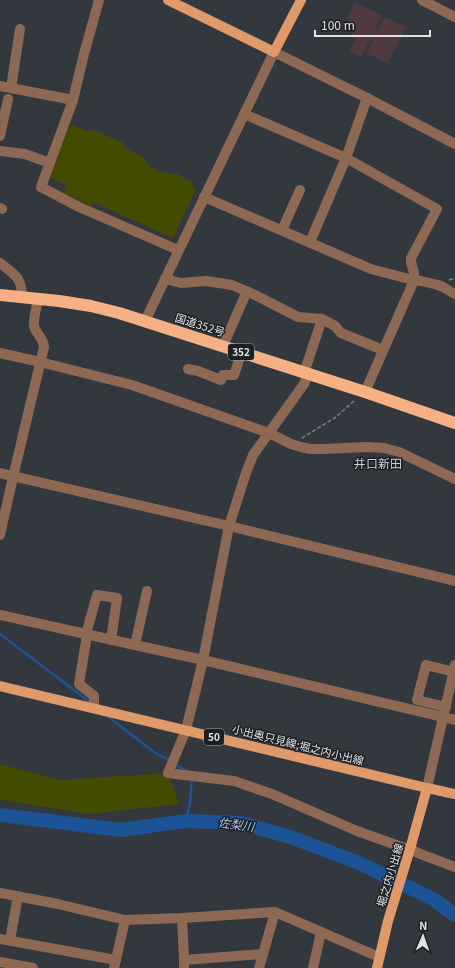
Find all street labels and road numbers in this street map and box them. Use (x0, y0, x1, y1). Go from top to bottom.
street label: 国道352号 (173, 309, 227, 340)
road number: 352 (228, 344, 254, 360)
street label: 小出奥只見線;堀之内小出線 (231, 720, 366, 768)
road number: 50 (204, 729, 224, 745)
street label: 堀之内小出線 (372, 841, 406, 909)

